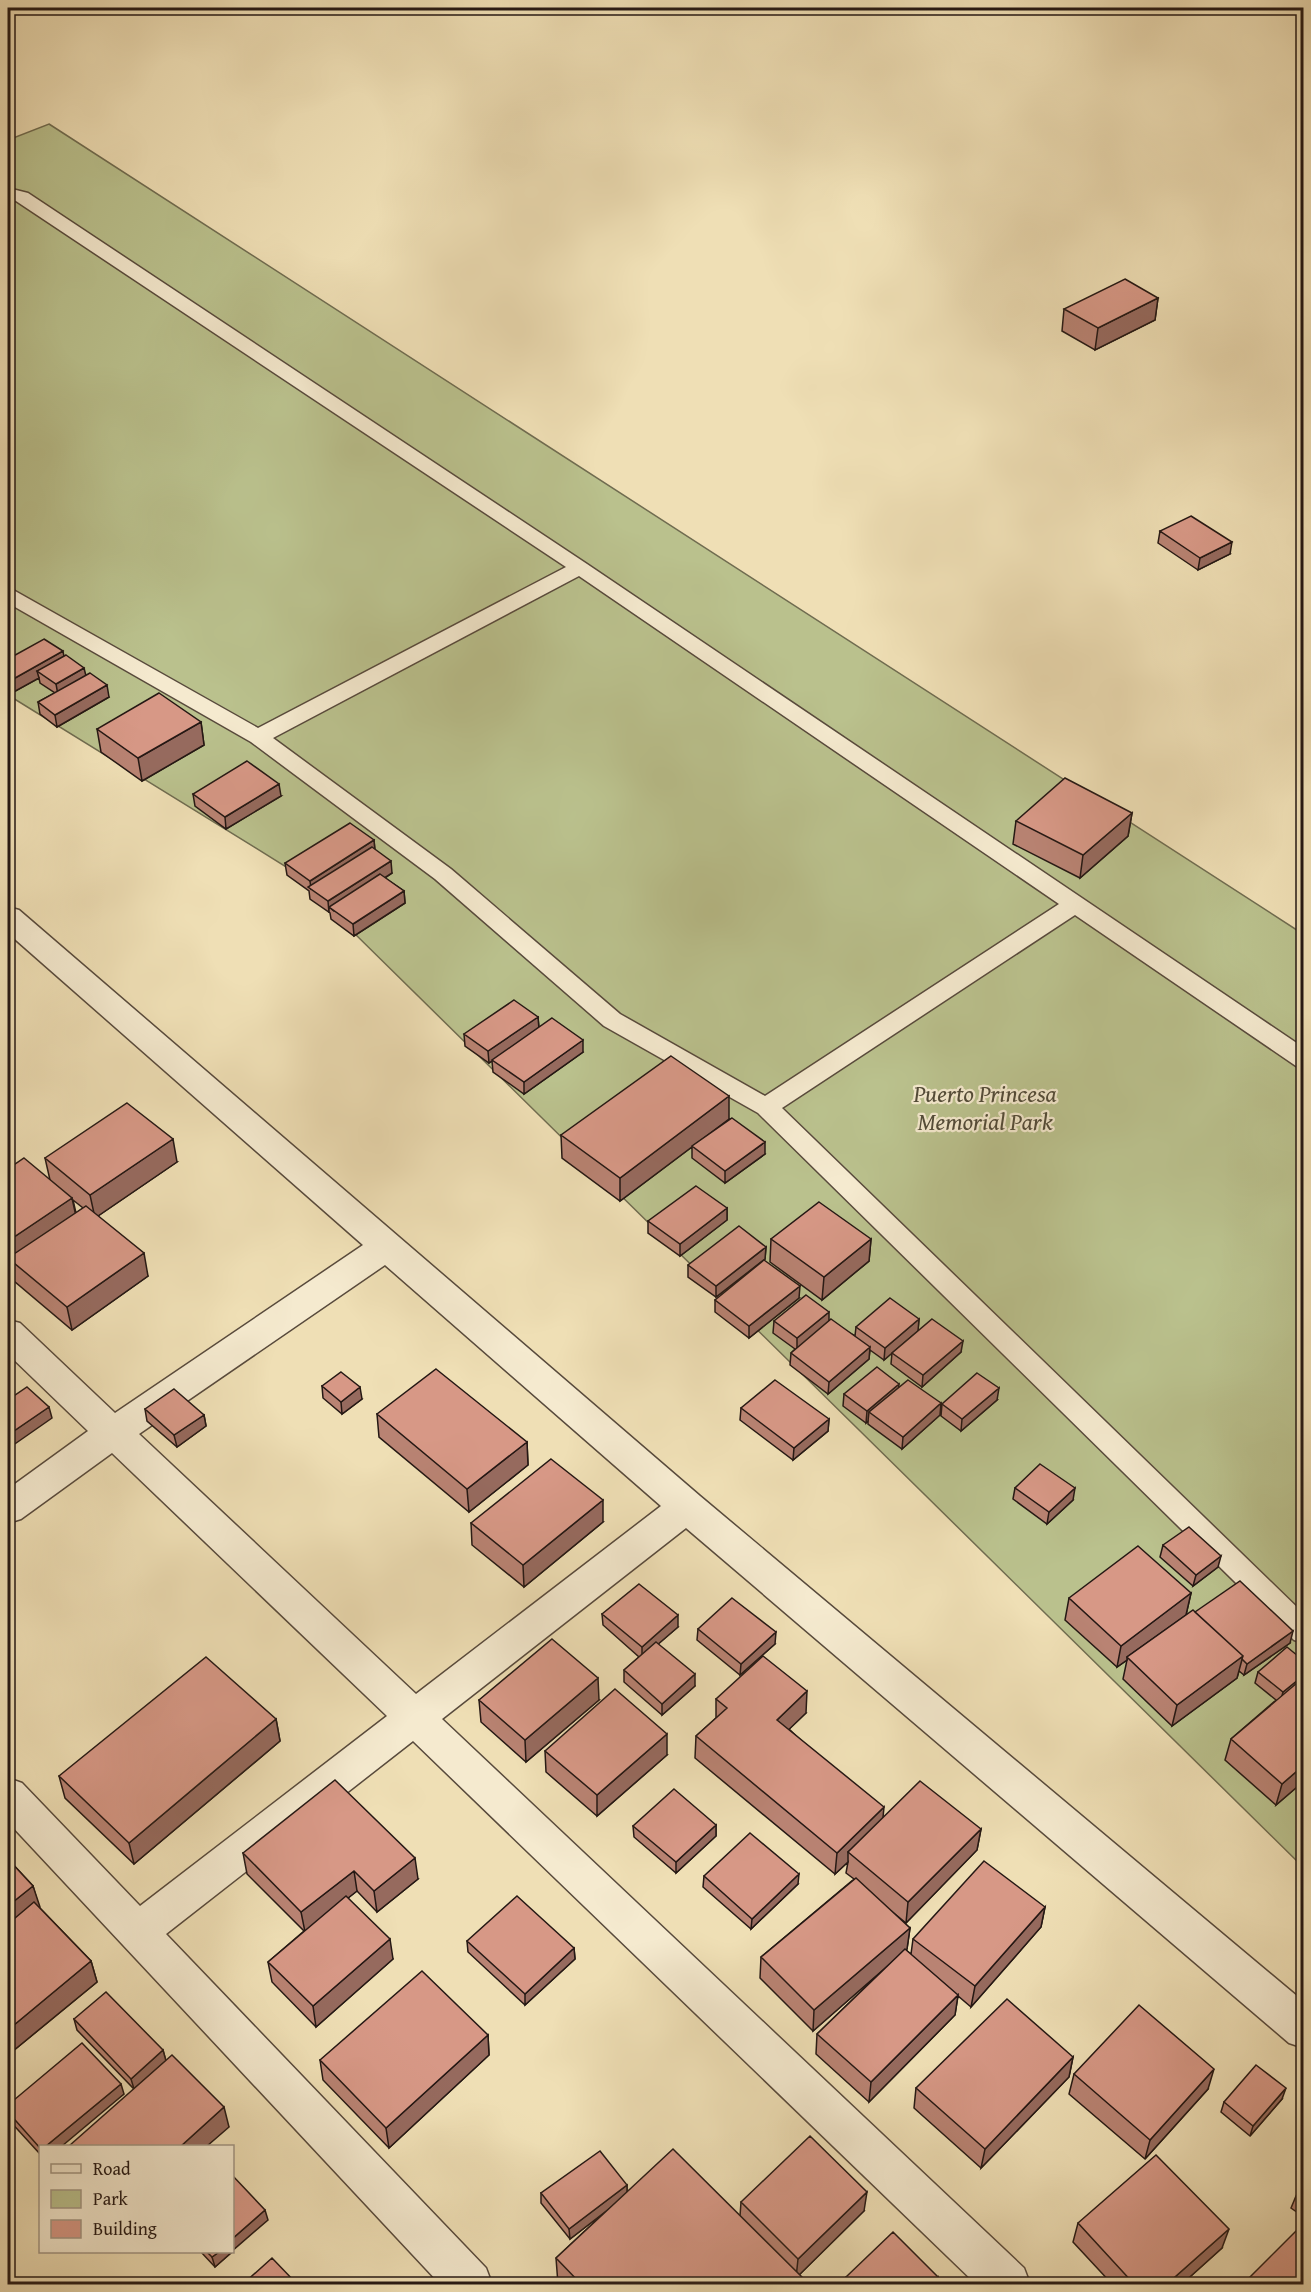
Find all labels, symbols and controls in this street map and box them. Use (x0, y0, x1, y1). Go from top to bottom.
park label: Puerto Princesa Memorial Park (912, 1076, 1057, 1139)
legend (39, 2145, 234, 2253)
text: Road (93, 2155, 131, 2182)
text: Park (93, 2185, 129, 2212)
text: Building (93, 2215, 157, 2242)

